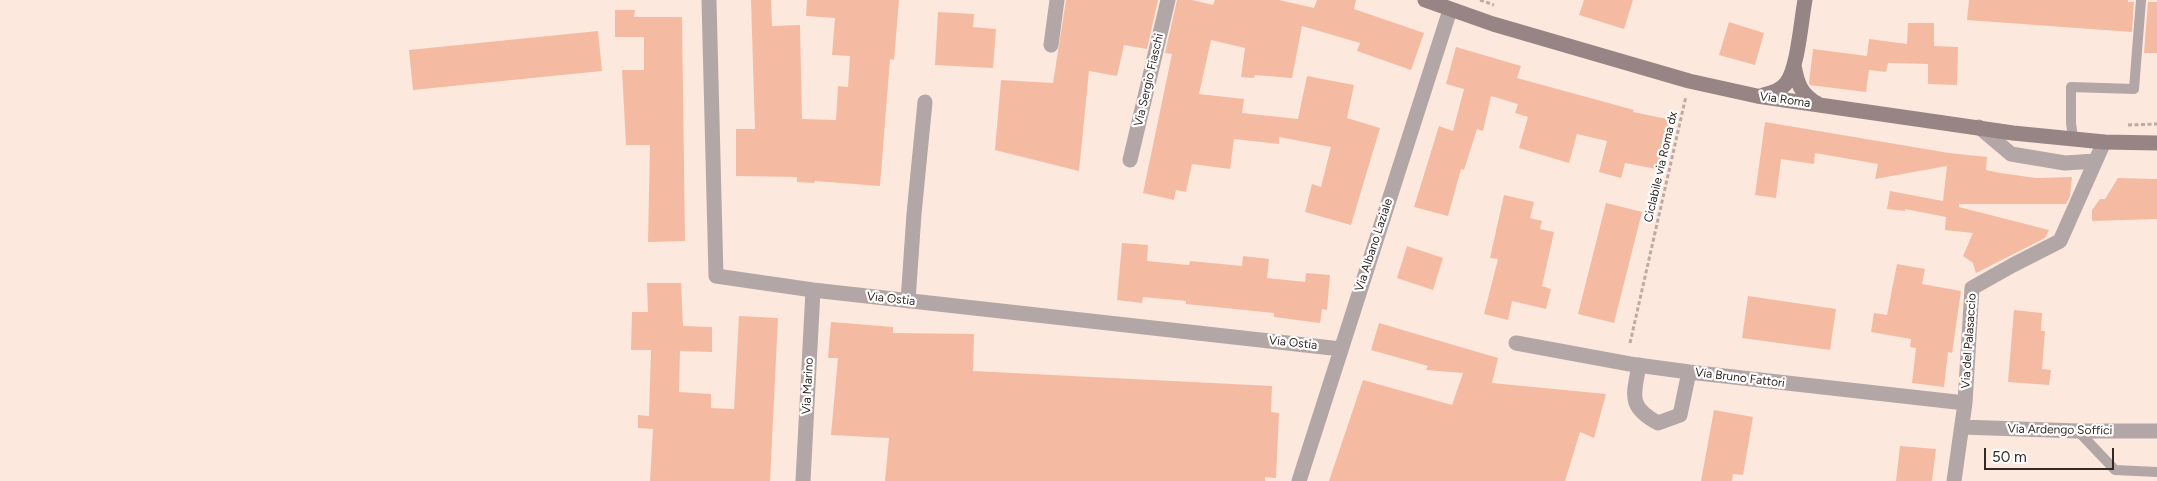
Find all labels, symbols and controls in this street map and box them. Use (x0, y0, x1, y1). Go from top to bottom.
street label: Via Sergio Fiaschi (1131, 32, 1167, 128)
street label: Via Roma (1759, 89, 1811, 111)
street label: Ciclabile via Roma dx (1641, 110, 1681, 224)
street label: Via Albano Laziale (1352, 197, 1396, 293)
street label: Via Ostia (866, 289, 916, 309)
street label: Via del Palasaccio (1958, 293, 1980, 389)
street label: Via Ostia (1268, 333, 1318, 353)
street label: Via Marino (799, 357, 817, 415)
street label: Via Bruno Fattori (1694, 365, 1786, 391)
street label: Via Ardengo Soffici (2007, 422, 2113, 438)
scale bar (1987, 438, 2117, 470)
text: 50 m (1992, 448, 2027, 466)

